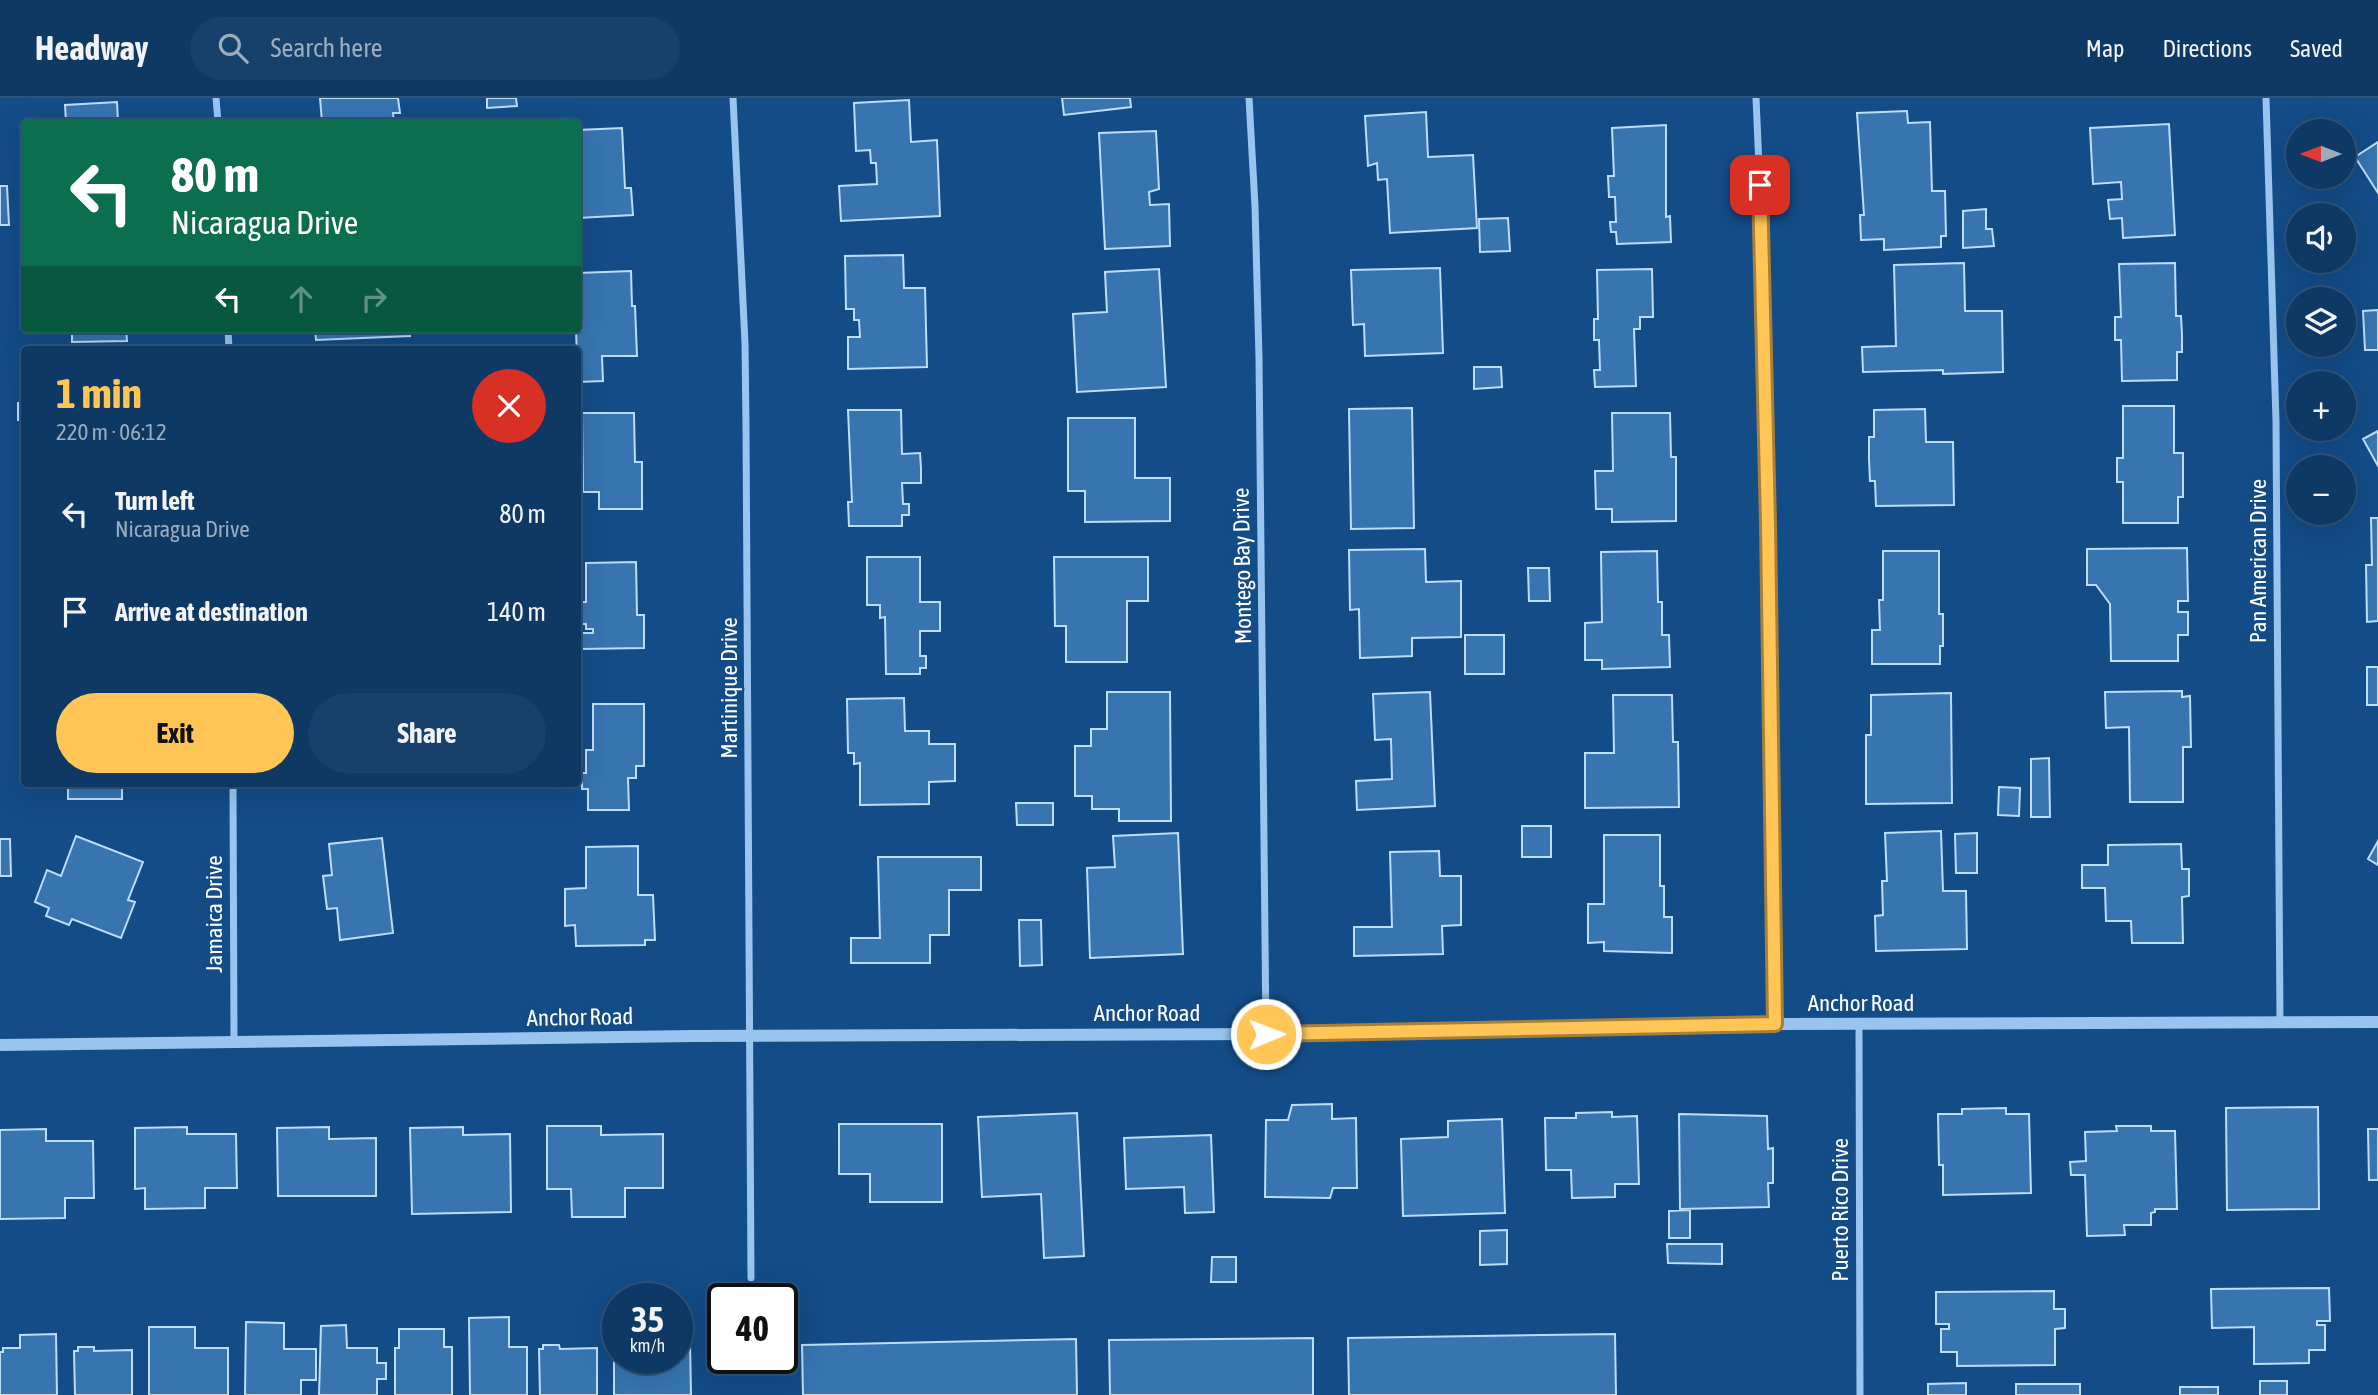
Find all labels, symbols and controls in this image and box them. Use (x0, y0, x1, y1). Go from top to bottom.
search box (190, 17, 680, 80)
text: Headway (35, 29, 148, 67)
icon: search (214, 29, 252, 67)
text: Search here (270, 33, 383, 63)
text: Map (2086, 35, 2124, 62)
text: Directions (2162, 35, 2252, 62)
text: Saved (2290, 35, 2343, 62)
north arrow (2286, 119, 2356, 189)
map controls (2286, 119, 2356, 525)
text: 80 m (171, 146, 259, 202)
icon: left (56, 147, 147, 238)
pin (1730, 155, 1790, 215)
icon: arrive (1741, 166, 1779, 204)
button: sound (2286, 203, 2356, 273)
text: Nicaragua Drive (171, 204, 358, 241)
icon: left (209, 280, 247, 318)
icon: ahead (282, 280, 320, 318)
icon: right (355, 280, 393, 318)
button: layers (2286, 287, 2356, 357)
text: 1 min (56, 369, 142, 417)
button: close (472, 369, 546, 443)
button: + (2286, 371, 2356, 441)
text: 220 m · 06:12 (56, 419, 167, 445)
button: − (2286, 455, 2356, 525)
street label: Pan American Drive (2245, 479, 2271, 643)
text: Turn left (115, 486, 195, 516)
street label: Montego Bay Drive (1228, 488, 1256, 644)
icon: left (56, 495, 94, 533)
text: 80 m (499, 499, 546, 529)
text: Nicaragua Drive (115, 516, 250, 542)
icon: arrive (56, 593, 94, 631)
text: Arrive at destination (115, 597, 308, 627)
text: 140 m (487, 597, 546, 627)
street label: Martinique Drive (716, 617, 742, 759)
button: Exit (56, 693, 294, 773)
button: Share (308, 693, 546, 773)
street label: Jamaica Drive (201, 855, 227, 973)
street label: Anchor Road (1808, 990, 1914, 1016)
position arrow (1229, 997, 1303, 1071)
street label: Anchor Road (1094, 1000, 1200, 1026)
street label: Anchor Road (526, 1003, 634, 1031)
street label: Puerto Rico Drive (1827, 1138, 1853, 1282)
speed limit sign: 40 (707, 1283, 798, 1374)
text: 35 (631, 1299, 664, 1339)
text: km/h (630, 1335, 665, 1356)

